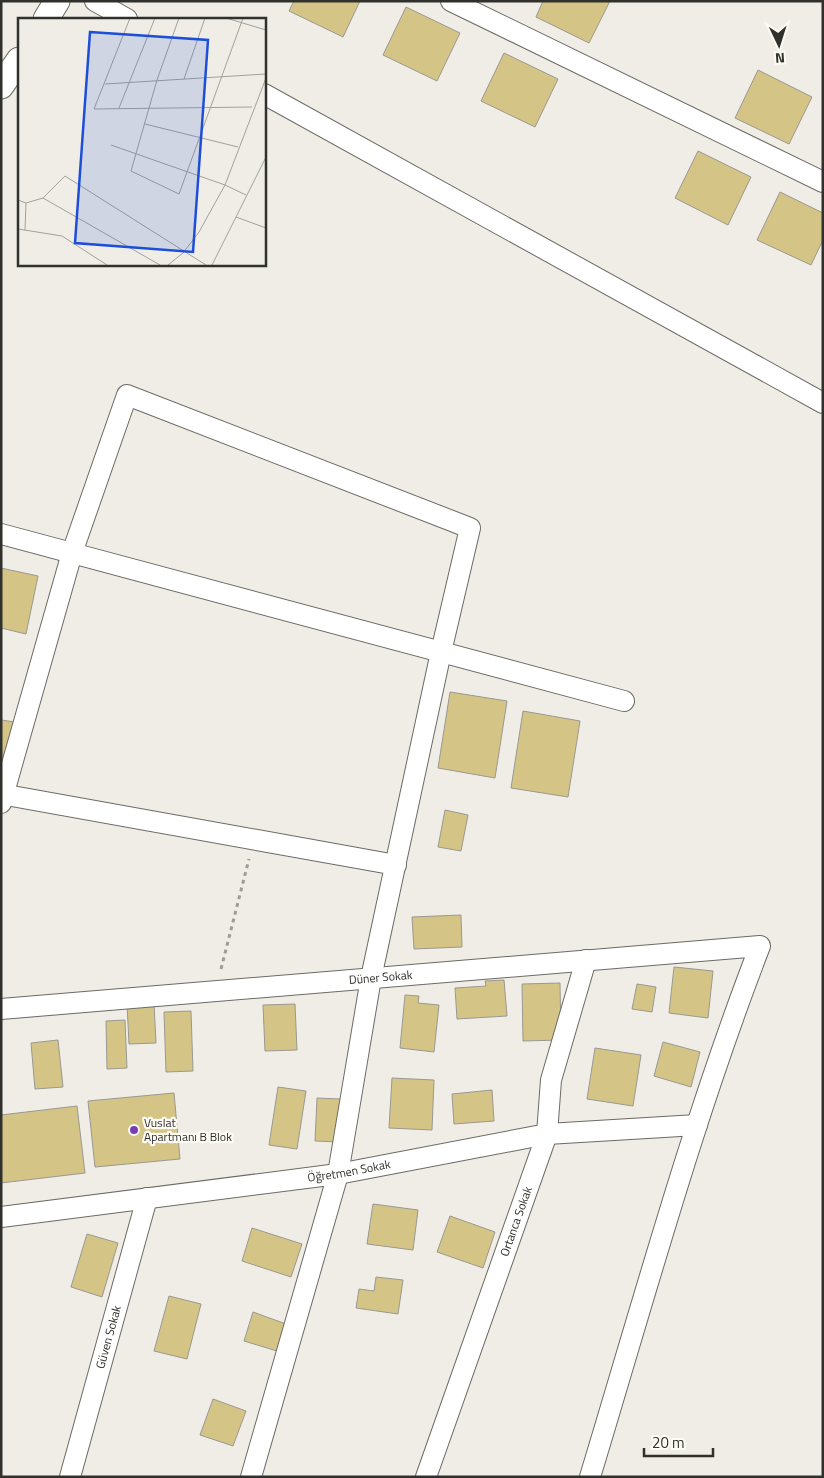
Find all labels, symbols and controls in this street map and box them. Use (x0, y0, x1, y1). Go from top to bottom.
inset map (18, 18, 265, 265)
north arrow (754, 20, 804, 70)
text: N (774, 48, 786, 69)
street label: Düner Sokak (348, 965, 413, 989)
place label: Vuslat Apartmanı B Blok (144, 1113, 232, 1146)
marker: Vuslat Apartmanı B Blok (128, 1124, 140, 1136)
street label: Öğretmen Sokak (306, 1154, 392, 1187)
street label: Ortanca Sokak (495, 1183, 537, 1259)
street label: Güven Sokak (90, 1303, 126, 1371)
scale bar (644, 1426, 713, 1458)
text: 20 m (652, 1431, 685, 1454)

